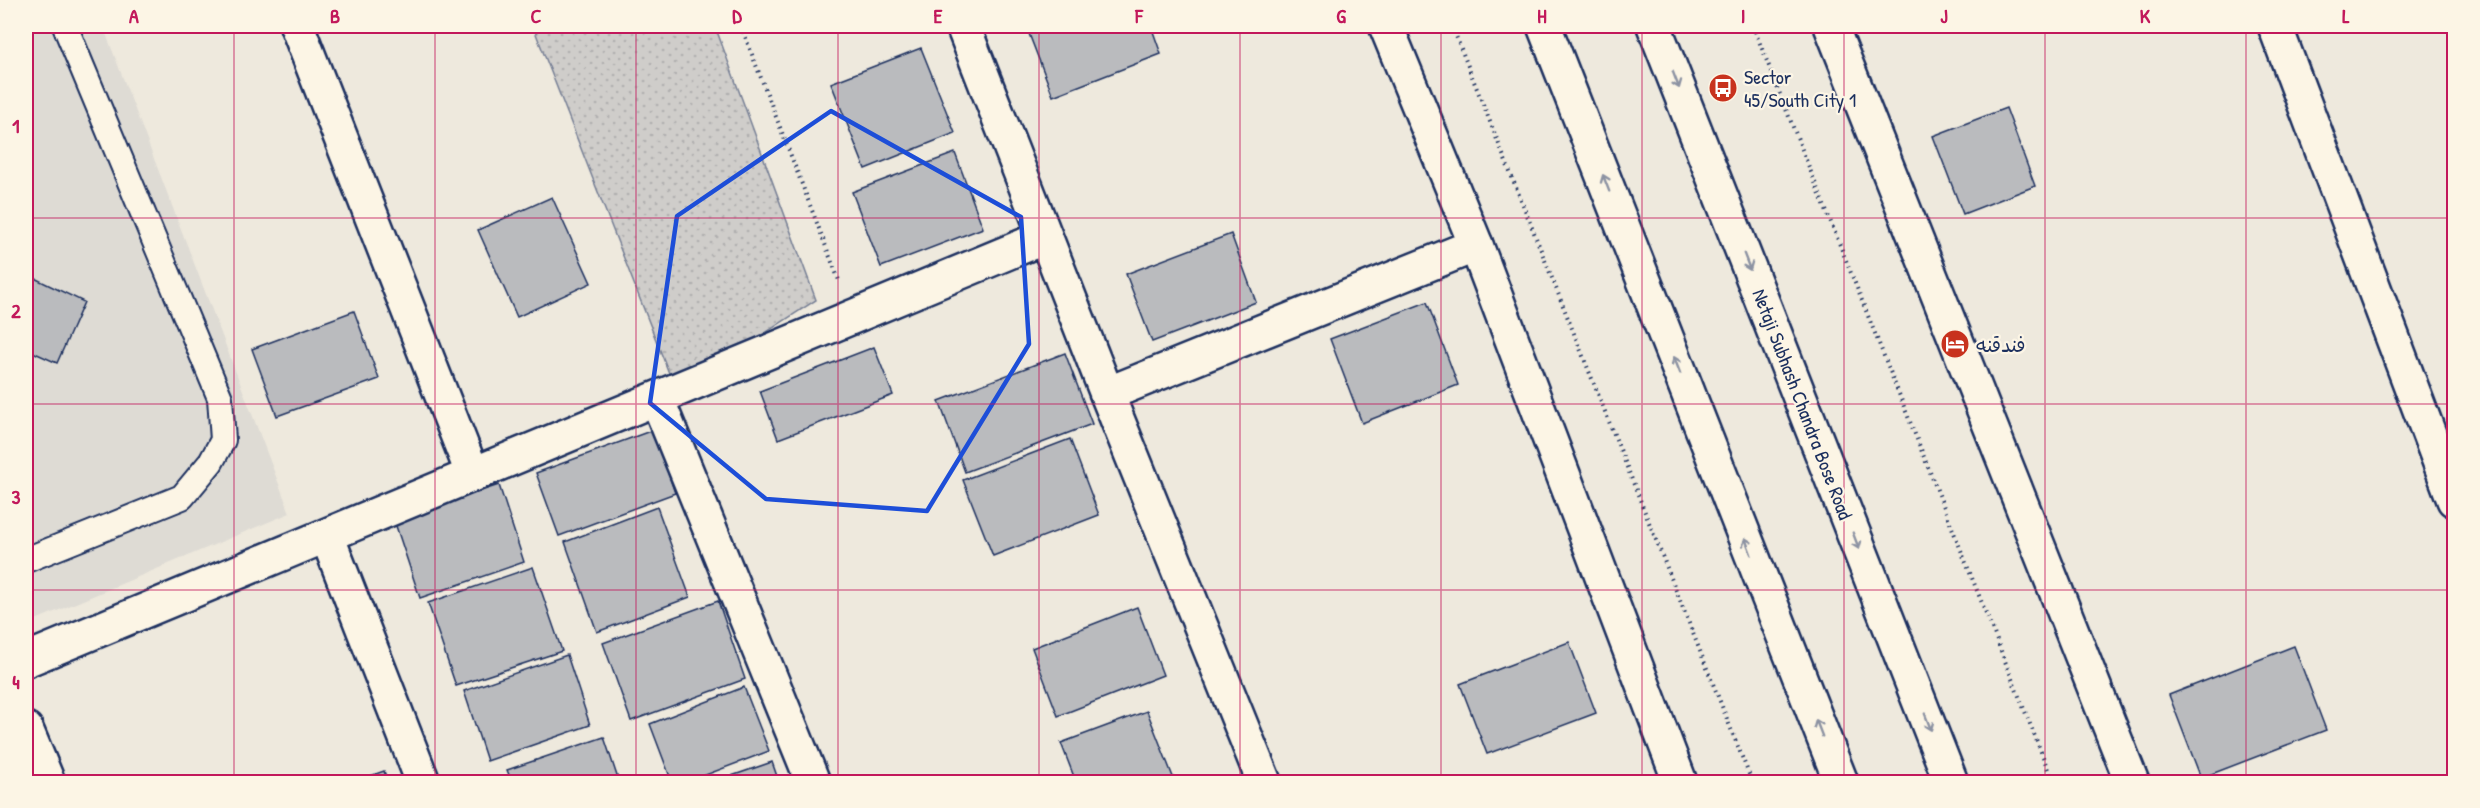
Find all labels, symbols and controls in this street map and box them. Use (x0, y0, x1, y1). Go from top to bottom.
text: A (129, 2, 139, 29)
text: B (330, 2, 340, 29)
text: C (531, 2, 542, 29)
text: D (732, 2, 742, 29)
text: E (934, 2, 943, 29)
text: F (1134, 2, 1144, 29)
text: G (1336, 2, 1346, 29)
text: H (1537, 2, 1547, 29)
text: I (1741, 2, 1745, 29)
text: J (1940, 2, 1948, 29)
text: K (2140, 2, 2151, 29)
text: L (2342, 2, 2350, 29)
place label: Sector 45/South City 1 (1744, 63, 1856, 113)
one-way arrow (1671, 70, 1682, 89)
bus stop icon: Sector 45/South City 1 (1707, 72, 1739, 104)
text: 1 (12, 112, 20, 139)
one-way arrow (1600, 175, 1611, 193)
one-way arrow (1742, 252, 1753, 270)
street label: Netaji Subhash Chandra Bose Road (1747, 285, 1860, 523)
text: 2 (11, 297, 21, 324)
hotel icon: فندقنه (1939, 328, 1971, 360)
place label: فندقنه (1976, 331, 2025, 358)
one-way arrow (1671, 356, 1682, 375)
text: 3 (12, 483, 21, 510)
one-way arrow (1851, 531, 1862, 550)
one-way arrow (1742, 538, 1753, 556)
text: 4 (12, 668, 20, 695)
one-way arrow (1923, 713, 1934, 731)
one-way arrow (1813, 719, 1824, 738)

